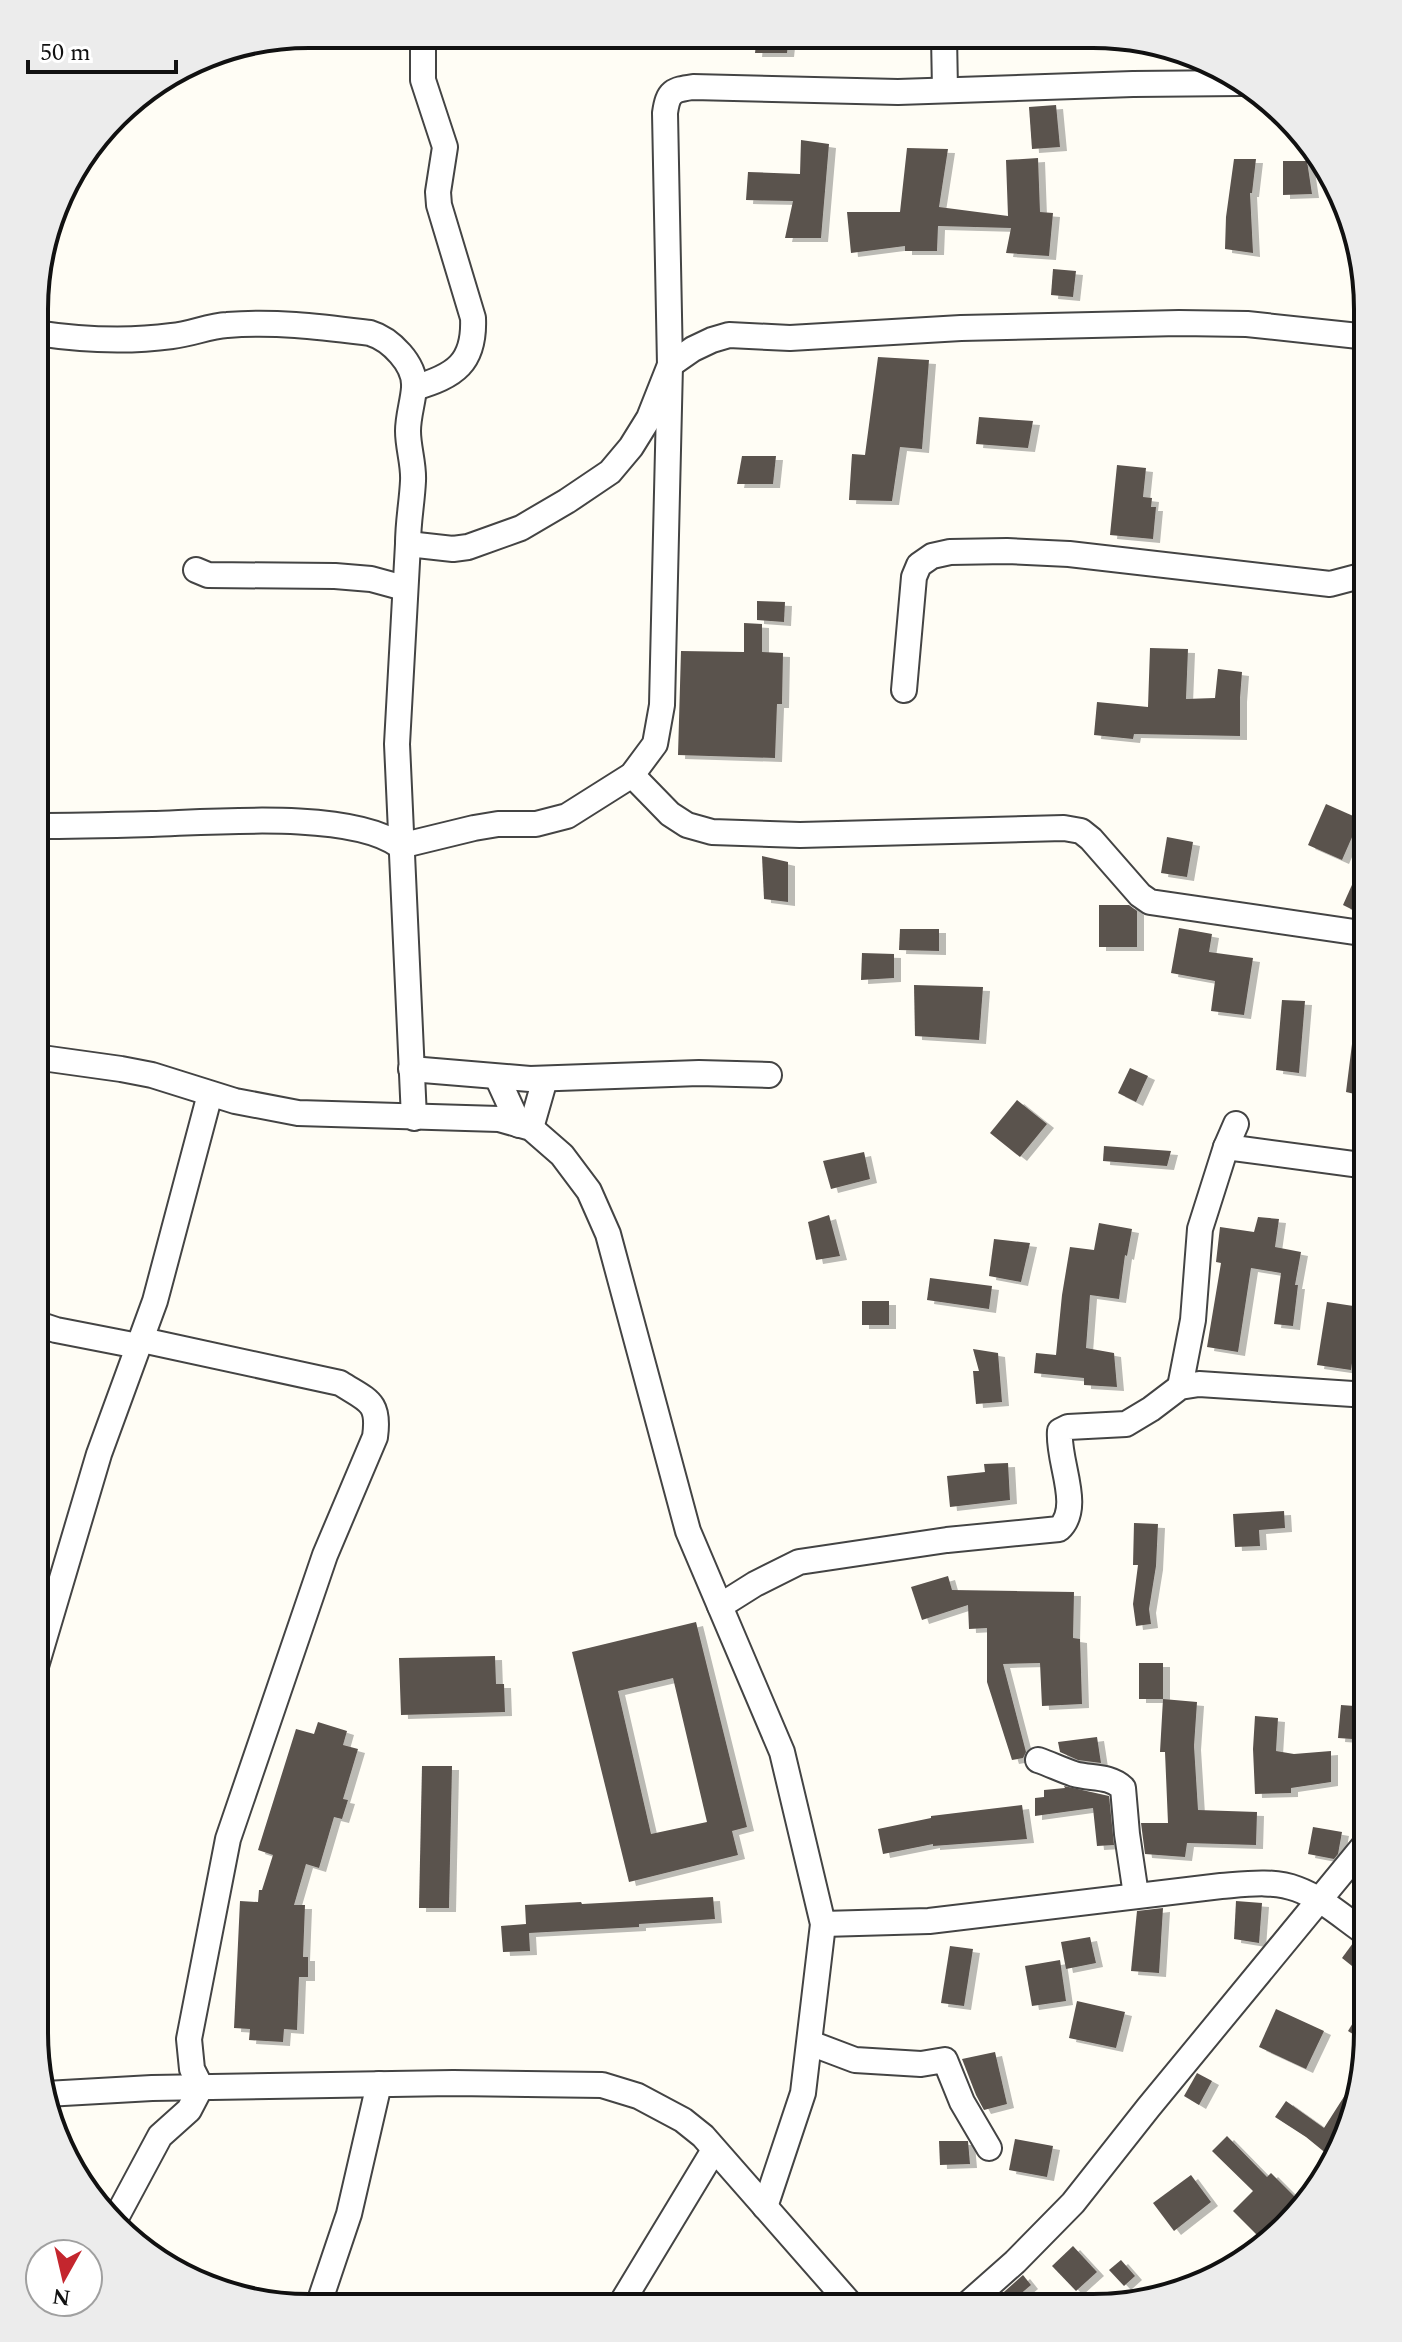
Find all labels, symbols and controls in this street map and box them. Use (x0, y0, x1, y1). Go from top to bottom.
scale bar (28, 24, 176, 74)
text: 50 m (40, 35, 91, 71)
north arrow (24, 2238, 104, 2318)
text: N (50, 2279, 73, 2314)

